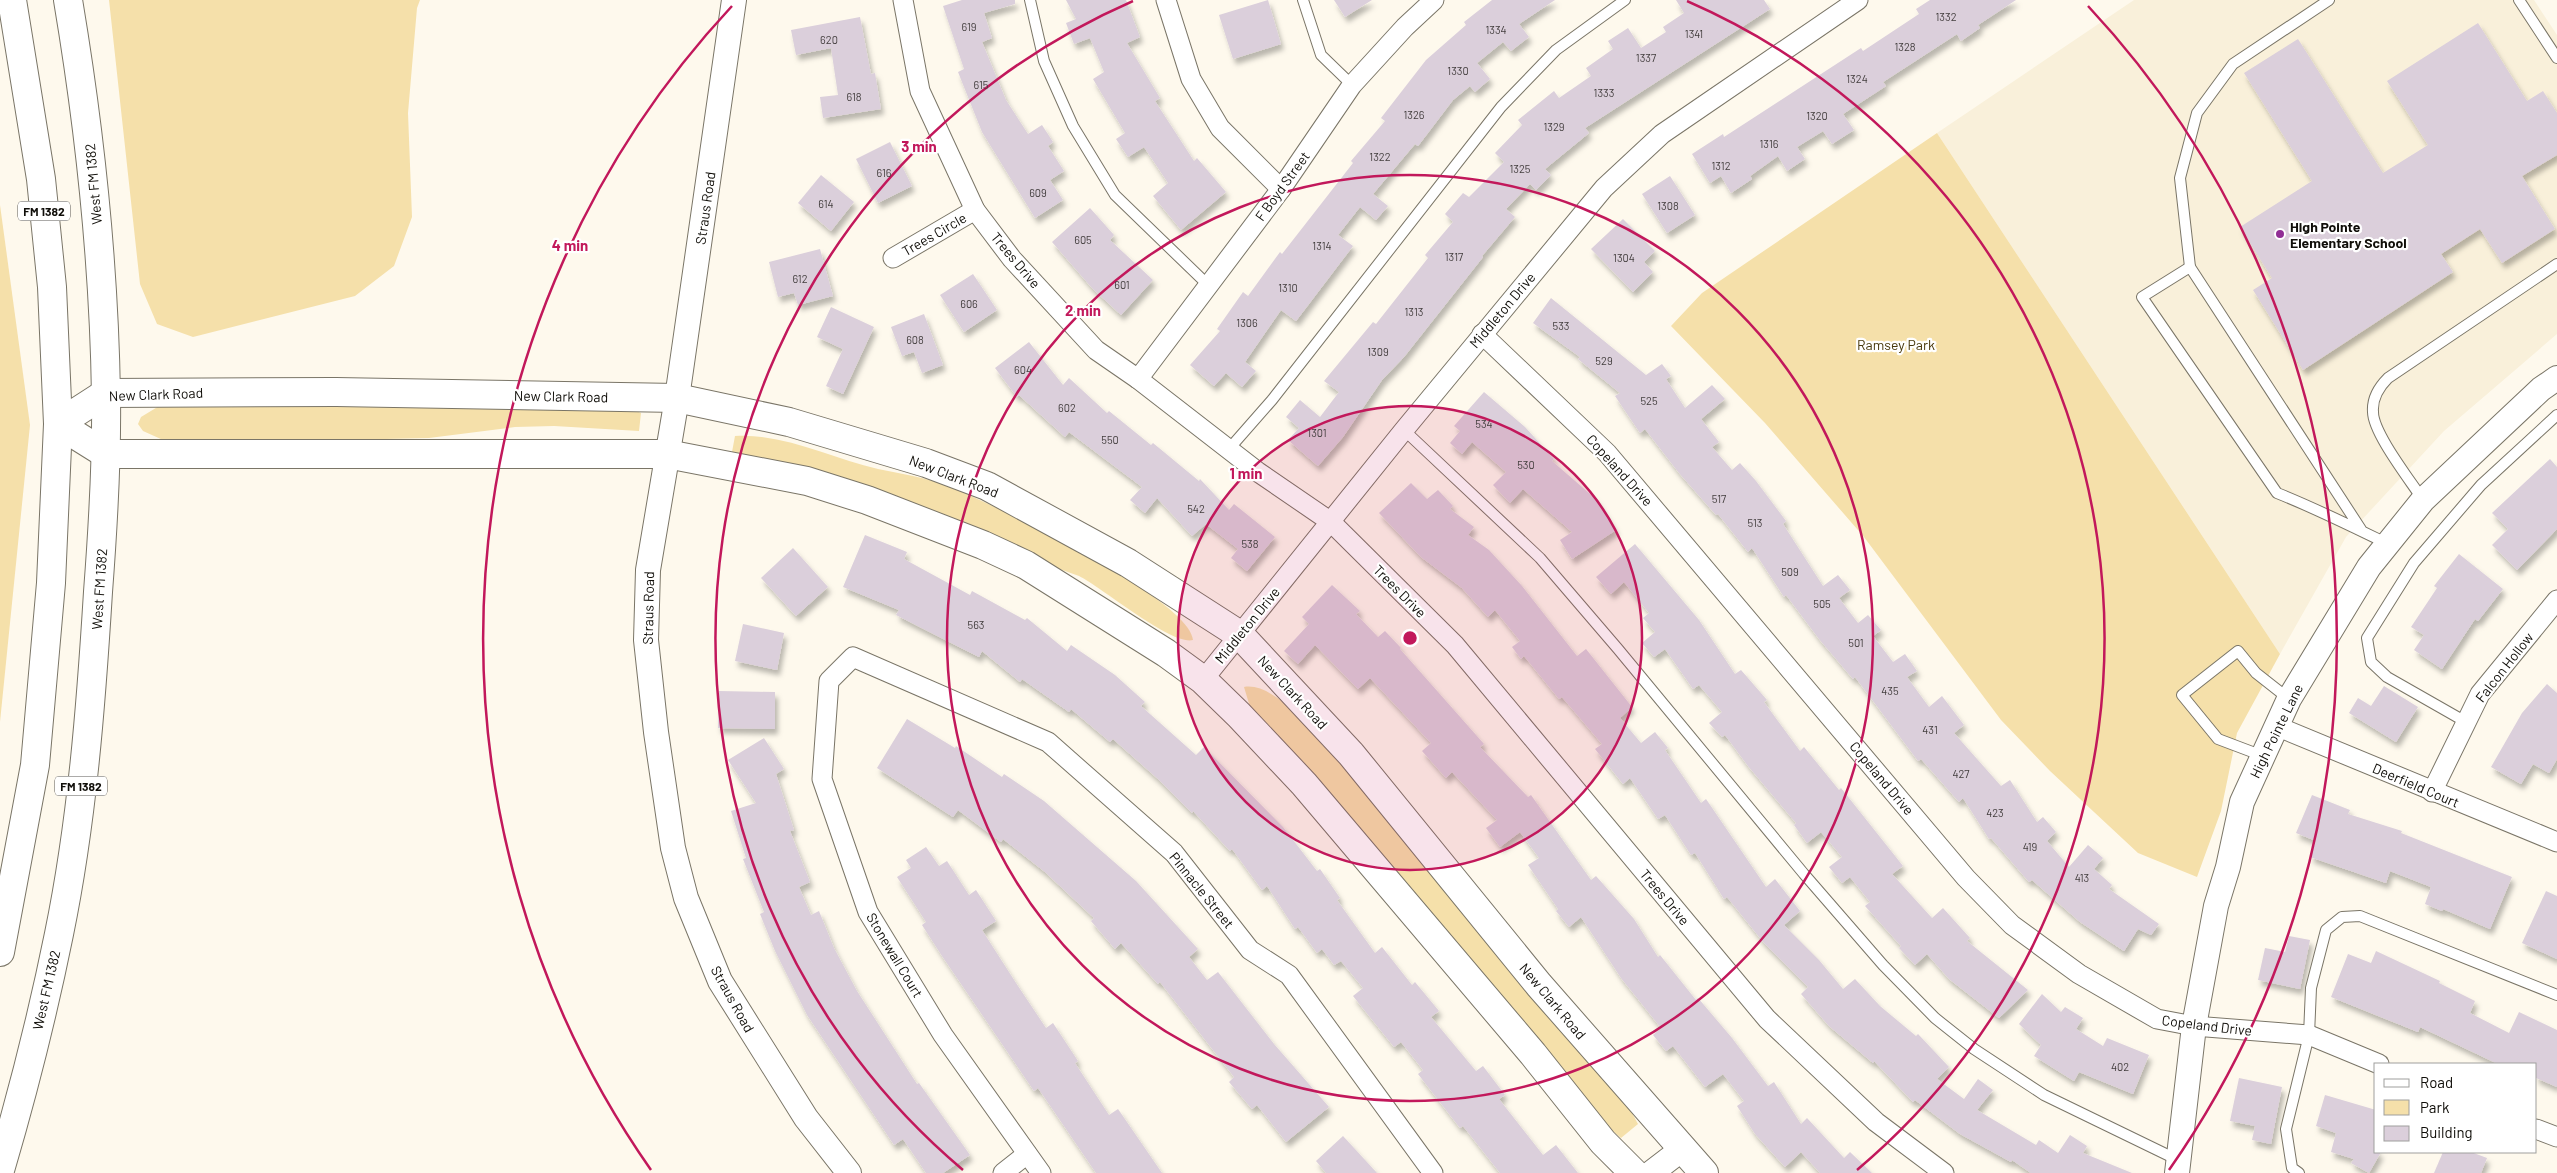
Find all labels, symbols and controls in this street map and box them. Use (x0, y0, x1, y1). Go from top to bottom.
house number: 1332 (1935, 10, 1957, 23)
house number: 619 (961, 20, 977, 33)
house number: 1334 (1485, 23, 1507, 36)
house number: 1341 (1685, 27, 1703, 40)
house number: 620 (820, 33, 838, 46)
house number: 1328 (1894, 40, 1916, 53)
house number: 1337 (1636, 51, 1656, 64)
house number: 1330 (1447, 64, 1469, 77)
house number: 1324 (1846, 72, 1868, 85)
house number: 615 (974, 78, 989, 91)
house number: 1333 (1594, 86, 1614, 99)
house number: 618 (846, 90, 862, 103)
house number: 1326 (1403, 108, 1425, 121)
house number: 1320 (1806, 109, 1828, 122)
house number: 1329 (1543, 120, 1565, 133)
text: 3 min (901, 137, 937, 155)
house number: 1316 (1760, 137, 1779, 150)
street label: West FM 1382 (81, 143, 105, 225)
street label: F Boyd Street (1251, 148, 1313, 224)
house number: 1322 (1369, 150, 1391, 163)
house number: 1312 (1711, 159, 1731, 172)
house number: 1325 (1509, 162, 1531, 175)
house number: 616 (877, 166, 892, 179)
street label: Straus Road (691, 170, 719, 246)
house number: 609 (1029, 186, 1047, 199)
house number: 614 (818, 197, 834, 210)
house number: 1308 (1657, 199, 1679, 212)
road number: FM 1382 (18, 202, 70, 220)
street label: Trees Circle (899, 209, 969, 259)
place label: High Pointe Elementary School (2290, 218, 2407, 251)
marker: High Pointe Elementary School (2274, 228, 2286, 240)
street label: Trees Drive (988, 229, 1044, 291)
house number: 605 (1074, 233, 1092, 246)
text: 4 min (552, 236, 588, 254)
house number: 1314 (1312, 239, 1332, 252)
house number: 1317 (1445, 250, 1463, 263)
house number: 1304 (1613, 251, 1635, 264)
street label: Middleton Drive (1465, 269, 1539, 351)
house number: 612 (792, 272, 808, 285)
house number: 601 (1114, 278, 1130, 291)
house number: 1310 (1278, 281, 1298, 294)
house number: 606 (960, 297, 978, 310)
text: 2 min (1065, 301, 1101, 319)
house number: 1313 (1405, 305, 1423, 318)
house number: 1306 (1236, 316, 1258, 329)
house number: 533 (1553, 319, 1569, 332)
house number: 608 (906, 333, 924, 346)
park label: Ramsey Park (1857, 336, 1935, 353)
house number: 1309 (1367, 345, 1389, 358)
house number: 529 (1595, 354, 1613, 367)
house number: 604 (1014, 363, 1032, 376)
street label: New Clark Road (109, 384, 203, 404)
street label: New Clark Road (514, 387, 608, 405)
house number: 525 (1640, 394, 1658, 407)
house number: 602 (1058, 401, 1076, 414)
house number: 534 (1475, 417, 1493, 430)
house number: 1301 (1307, 426, 1327, 439)
street label: Copeland Drive (1583, 431, 1657, 509)
house number: 550 (1101, 433, 1119, 446)
street label: New Clark Road (907, 451, 1001, 501)
house number: 530 (1517, 458, 1535, 471)
text: 1 min (1230, 464, 1262, 482)
house number: 517 (1712, 492, 1726, 505)
house number: 542 (1187, 502, 1205, 515)
house number: 513 (1748, 516, 1762, 529)
house number: 538 (1241, 537, 1259, 550)
street label: West FM 1382 (88, 548, 110, 630)
street label: Trees Drive (1370, 561, 1430, 621)
house number: 509 (1781, 565, 1799, 578)
street label: Straus Road (639, 571, 657, 645)
street label: Middleton Drive (1211, 583, 1283, 667)
house number: 505 (1813, 597, 1831, 610)
house number: 563 (968, 618, 984, 631)
centre of rings (1401, 629, 1419, 647)
street label: Falcon Hollow (2472, 629, 2536, 705)
house number: 501 (1848, 636, 1864, 649)
street label: New Clark Road (1255, 652, 1331, 732)
street label: High Pointe Lane (2246, 681, 2306, 781)
house number: 435 (1881, 684, 1899, 697)
house number: 431 (1922, 723, 1938, 736)
street label: Copeland Drive (1846, 738, 1918, 818)
street label: Deerfield Court (2370, 759, 2462, 811)
house number: 427 (1952, 767, 1970, 780)
road number: FM 1382 (55, 776, 107, 796)
house number: 423 (1986, 806, 2004, 819)
house number: 419 (2023, 840, 2038, 853)
street label: Pinnacle Street (1166, 848, 1238, 932)
street label: Trees Drive (1637, 866, 1693, 928)
house number: 413 (2075, 871, 2089, 884)
street label: Stonewall Court (863, 910, 927, 1000)
street label: West FM 1382 (29, 949, 63, 1031)
street label: New Clark Road (1516, 959, 1590, 1043)
street label: Straus Road (708, 963, 758, 1035)
street label: Copeland Drive (2161, 1011, 2253, 1039)
house number: 402 (2111, 1060, 2129, 1073)
legend (2374, 1063, 2537, 1153)
text: Road (2420, 1073, 2453, 1091)
text: Park (2420, 1098, 2450, 1116)
text: Building (2420, 1123, 2473, 1141)

